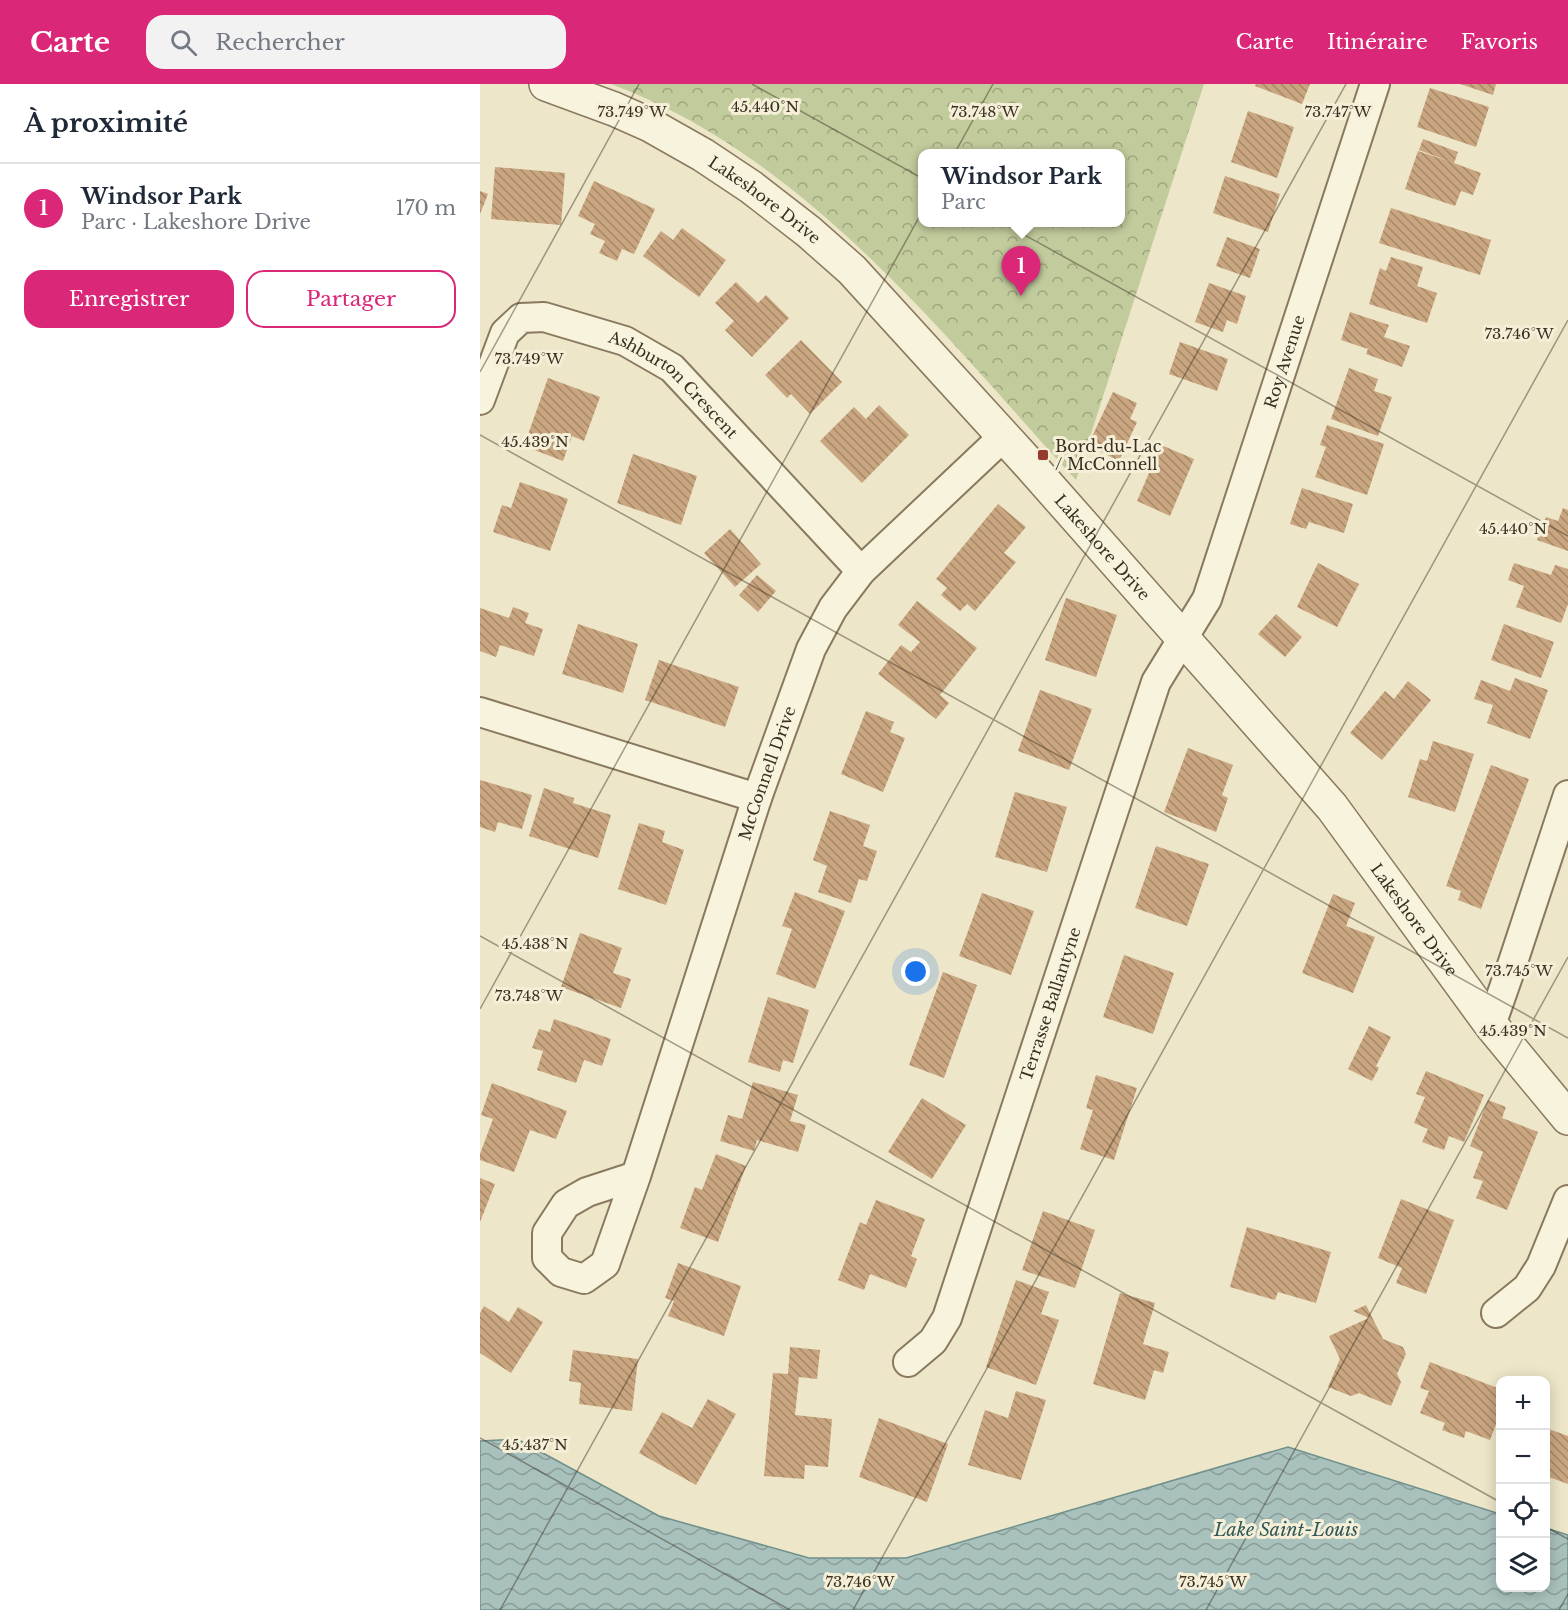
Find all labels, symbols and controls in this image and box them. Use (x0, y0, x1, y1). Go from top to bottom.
search box (146, 15, 566, 69)
text: Carte (30, 25, 110, 60)
icon: search (167, 26, 200, 59)
text: Rechercher (215, 29, 345, 56)
text: Carte (1236, 29, 1294, 55)
text: Itinéraire (1327, 29, 1428, 55)
text: Favoris (1461, 29, 1538, 55)
text: 45.440°N (731, 97, 799, 116)
text: 73.749°W (597, 102, 667, 121)
text: 73.748°W (951, 102, 1020, 121)
text: 73.747°W (1305, 102, 1372, 121)
text: À proximité (24, 107, 188, 139)
popup (918, 149, 1125, 227)
street label: Lakeshore Drive (705, 152, 825, 248)
text: Windsor Park (941, 163, 1102, 190)
text: Windsor Park (81, 183, 242, 210)
text: Parc (941, 190, 986, 214)
text: 1 (39, 196, 48, 220)
text: 170 m (396, 196, 456, 220)
text: Parc · Lakeshore Drive (81, 210, 311, 234)
pin: 1 (1002, 246, 1040, 296)
button: Enregistrer (24, 270, 234, 328)
button: Partager (246, 270, 456, 328)
street label: Roy Avenue (1260, 312, 1309, 411)
text: 73.746°W (1484, 324, 1554, 343)
street label: Ashburton Crescent (605, 326, 742, 442)
text: 73.749°W (494, 349, 564, 368)
text: 45.439°N (501, 432, 569, 451)
place label: Bord-du-Lac / McConnell (1055, 436, 1162, 474)
marker: Bord-du-Lac / McConnell (1036, 448, 1050, 462)
street label: Lakeshore Drive (1051, 490, 1155, 604)
text: 45.440°N (1479, 519, 1547, 538)
street label: McConnell Drive (734, 703, 800, 843)
street label: Lakeshore Drive (1366, 859, 1462, 980)
street label: Terrasse Ballantyne (1016, 925, 1085, 1084)
text: 45.438°N (502, 934, 568, 953)
your location (901, 957, 930, 986)
text: 73.745°W (1485, 961, 1553, 980)
text: 73.748°W (495, 986, 564, 1005)
text: 45.439°N (1479, 1021, 1547, 1040)
map controls (1496, 1376, 1550, 1592)
button: + (1496, 1376, 1550, 1430)
button: − (1496, 1430, 1550, 1484)
text: 45.437°N (502, 1435, 568, 1454)
button: locate (1496, 1484, 1550, 1538)
water label: Lake Saint-Louis (1213, 1519, 1358, 1541)
button: layers (1496, 1538, 1550, 1592)
text: 73.746°W (825, 1572, 895, 1591)
text: 73.745°W (1179, 1572, 1247, 1591)

